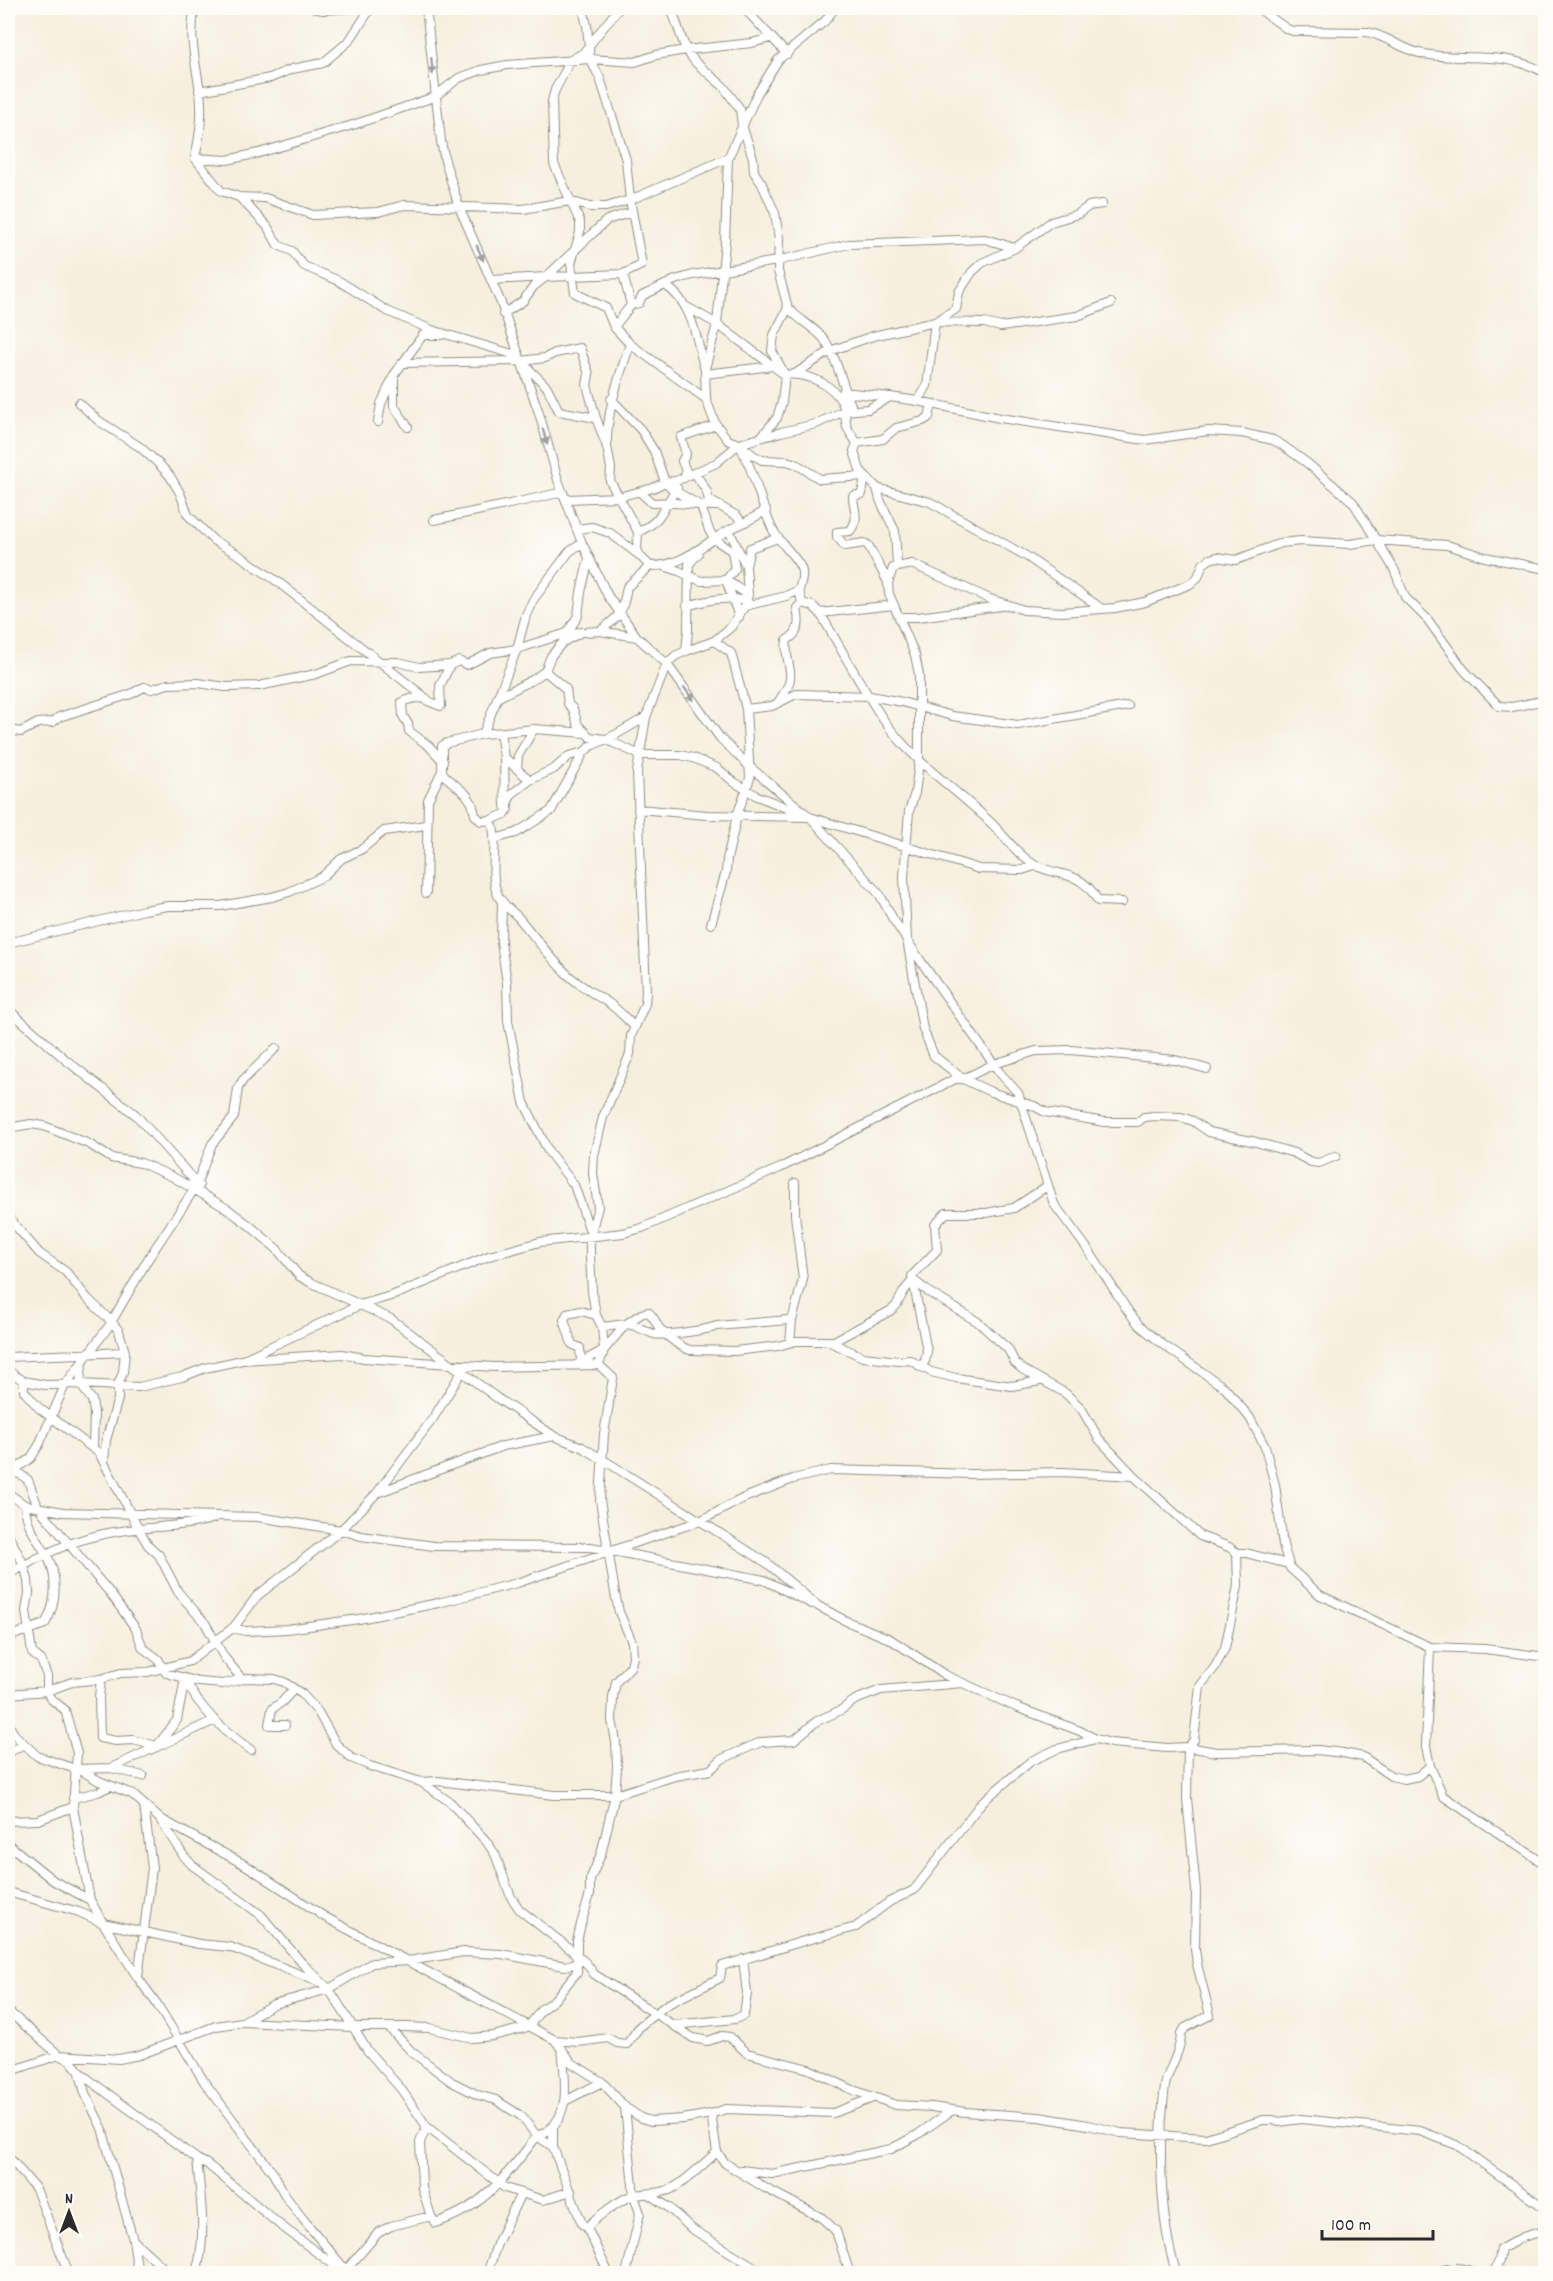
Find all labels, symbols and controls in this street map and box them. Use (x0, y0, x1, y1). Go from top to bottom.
one-way arrow (427, 56, 437, 75)
one-way arrow (475, 245, 484, 262)
one-way arrow (541, 428, 550, 446)
one-way arrow (683, 686, 695, 702)
north arrow (39, 2182, 99, 2242)
text: N (65, 2188, 73, 2211)
scale bar (1322, 2203, 1433, 2241)
text: 100 m (1331, 2214, 1371, 2239)

